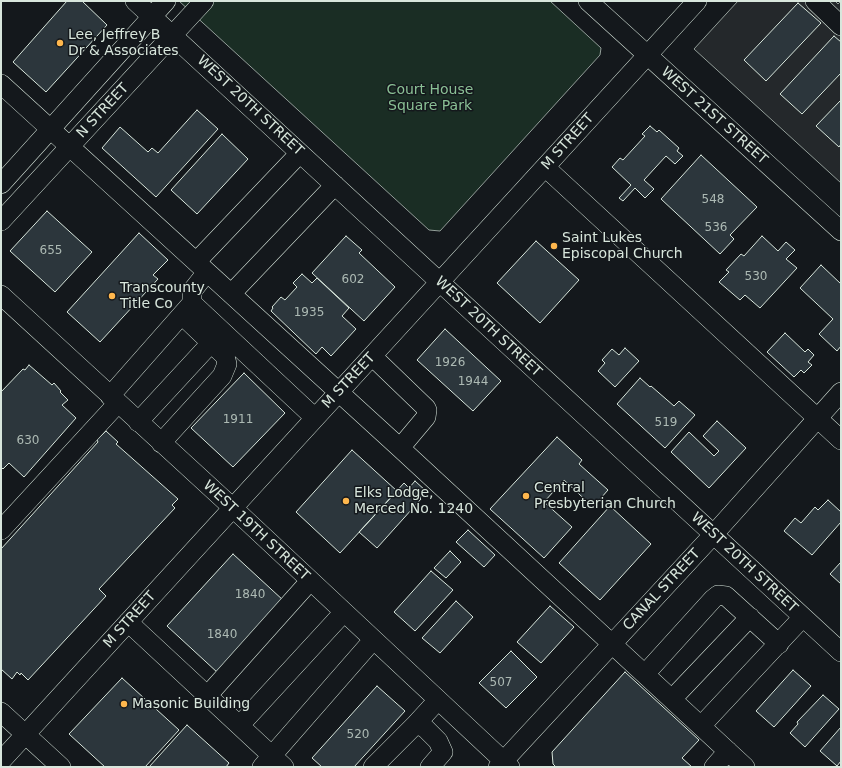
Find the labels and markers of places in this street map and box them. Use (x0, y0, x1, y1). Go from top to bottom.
place label: Lee, Jeffrey B Dr & Associates (68, 27, 179, 60)
marker: Lee, Jeffrey B Dr & Associates (55, 38, 65, 48)
place label: Saint Lukes Episcopal Church (562, 230, 683, 262)
marker: Saint Lukes Episcopal Church (549, 241, 559, 251)
place label: Transcounty Title Co (120, 280, 205, 312)
marker: Transcounty Title Co (107, 291, 117, 301)
place label: Central Presbyterian Church (534, 480, 676, 512)
place label: Elks Lodge, Merced No. 1240 (354, 485, 473, 518)
marker: Central Presbyterian Church (521, 491, 531, 501)
marker: Elks Lodge, Merced No. 1240 (341, 496, 351, 506)
place label: Masonic Building (132, 696, 250, 712)
marker: Masonic Building (119, 699, 129, 709)

